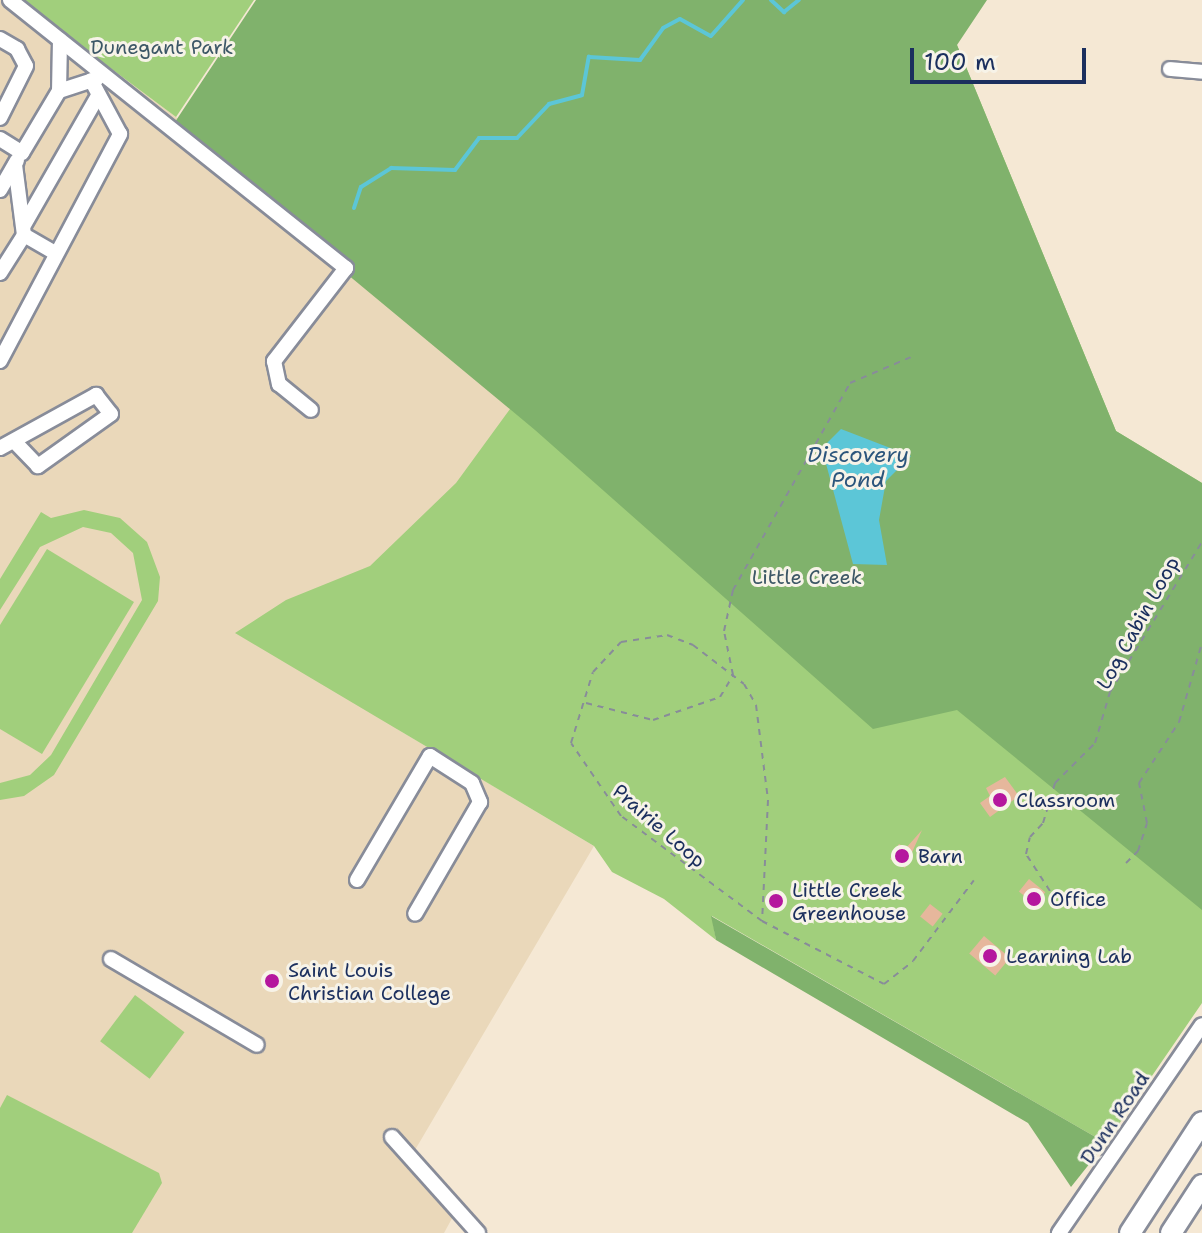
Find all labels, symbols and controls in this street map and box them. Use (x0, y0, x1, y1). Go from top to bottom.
scale bar (914, 32, 1090, 82)
park label: Dunegant Park (90, 35, 234, 59)
text: 100 m (924, 46, 996, 78)
water label: Discovery Pond (807, 441, 909, 492)
street label: Log Cabin Loop (1092, 552, 1184, 694)
park label: Little Creek (752, 565, 862, 589)
street label: Prairie Loop (608, 779, 710, 873)
place label: Classroom (1016, 788, 1115, 812)
marker: Classroom (991, 791, 1009, 809)
place label: Barn (918, 844, 963, 868)
marker: Barn (893, 847, 911, 865)
place label: Little Creek Greenhouse (792, 878, 906, 925)
place label: Office (1050, 887, 1106, 911)
marker: Office (1025, 890, 1043, 908)
marker: Little Creek Greenhouse (767, 892, 785, 910)
place label: Learning Lab (1006, 944, 1132, 968)
marker: Learning Lab (981, 947, 999, 965)
place label: Saint Louis Christian College (288, 958, 451, 1005)
marker: Saint Louis Christian College (263, 972, 281, 990)
street label: Dunn Road (1075, 1067, 1155, 1169)

